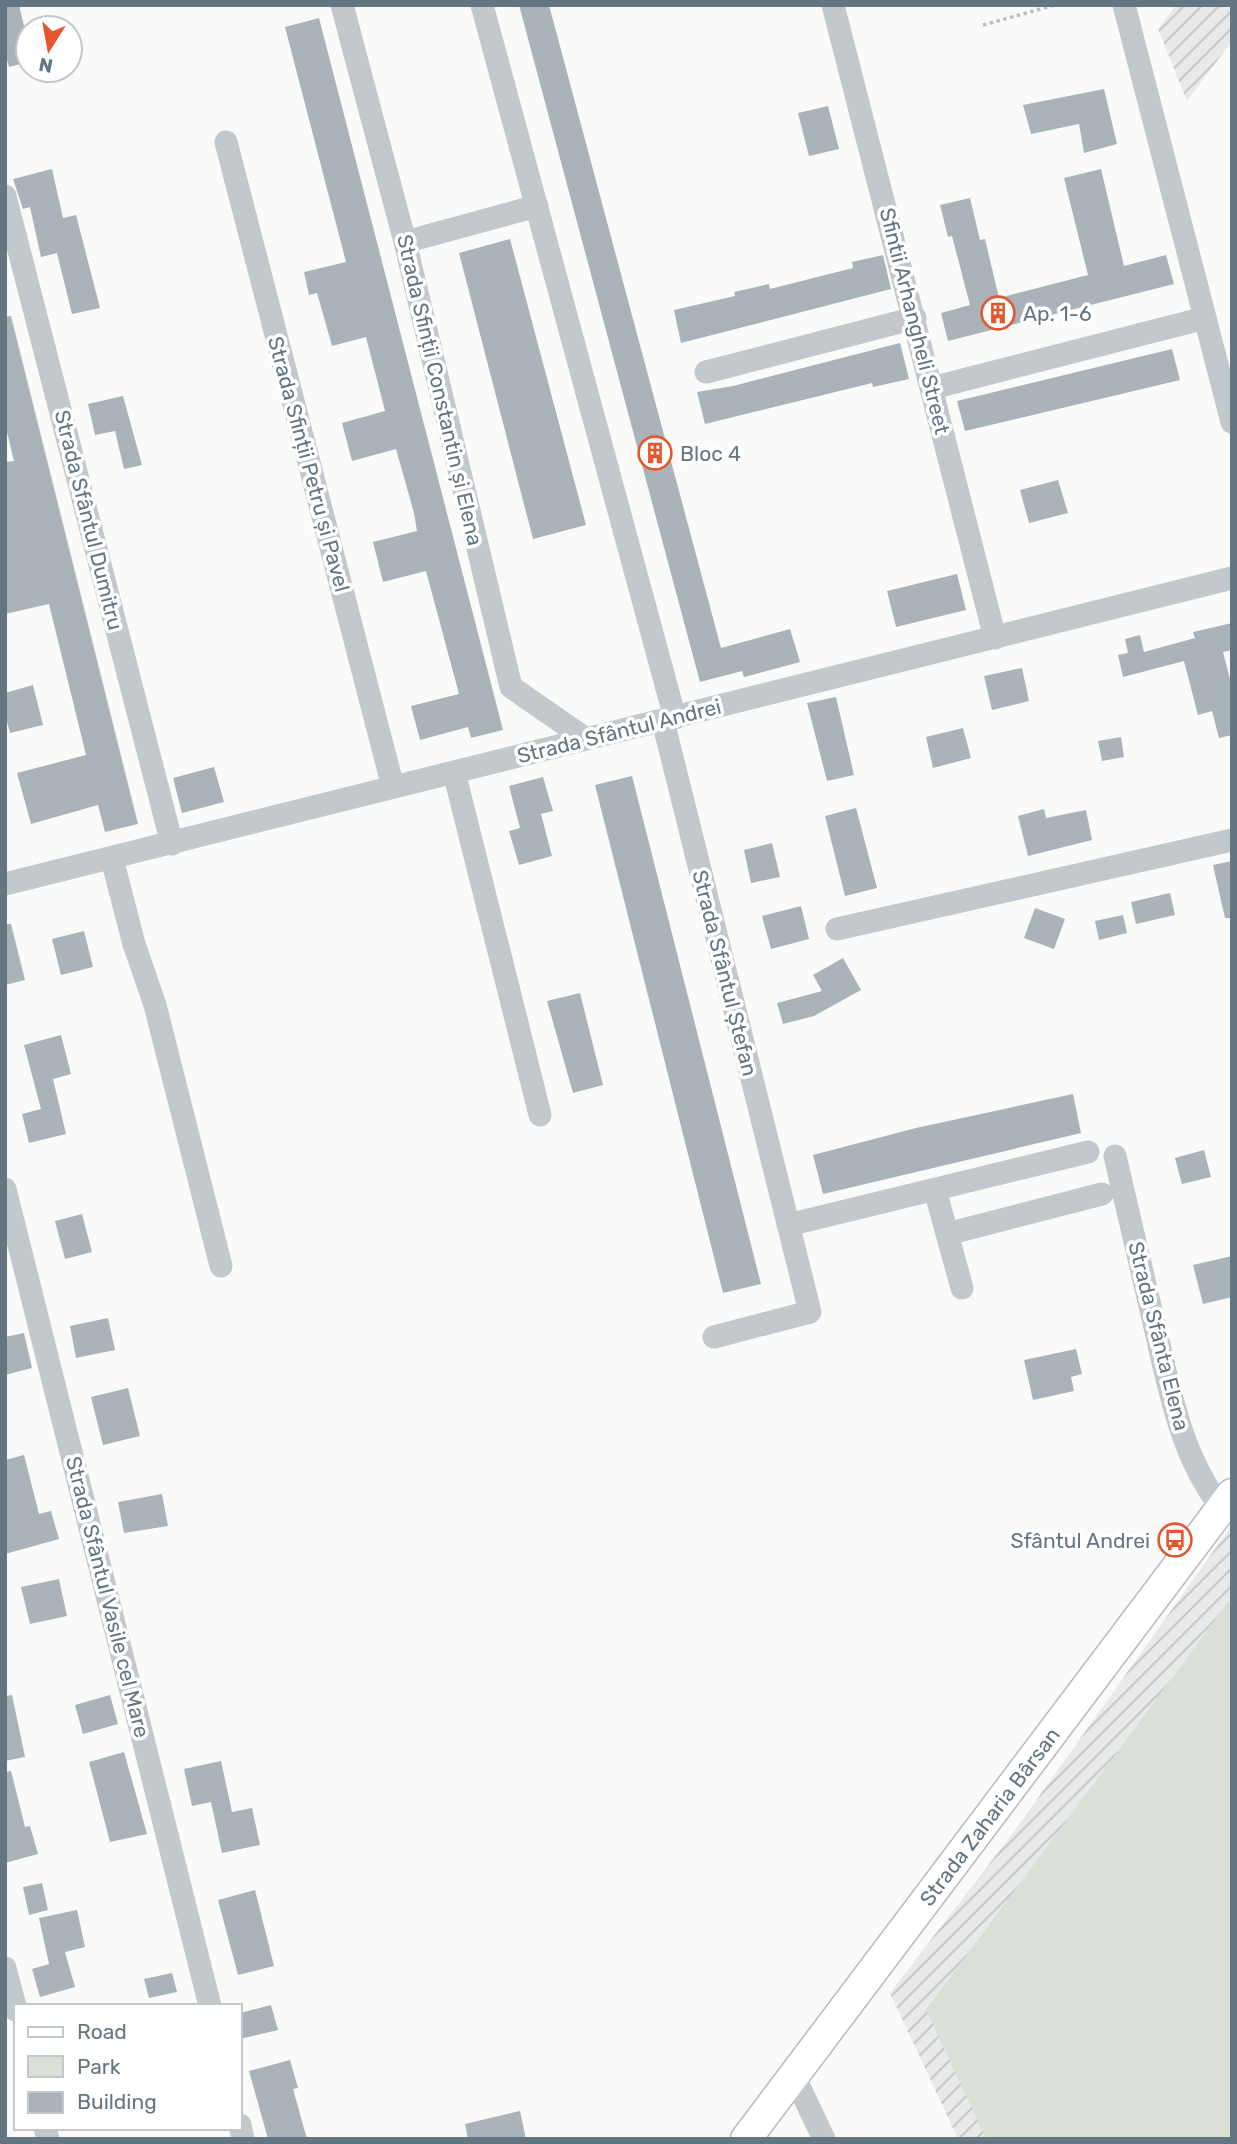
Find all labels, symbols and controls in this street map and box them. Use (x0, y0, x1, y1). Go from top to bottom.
north arrow (14, 14, 84, 84)
text: N (37, 53, 55, 78)
street label: Sfintii Arhangheli Street (875, 205, 955, 437)
street label: Strada Sfinții Constantin și Elena (392, 232, 488, 548)
building icon: Ap. 1-6 (979, 294, 1017, 332)
place label: Ap. 1-6 (1023, 301, 1092, 326)
street label: Strada Sfinții Petru și Pavel (263, 334, 355, 594)
street label: Strada Sfântul Dumitru (50, 407, 128, 633)
building icon: Bloc 4 (636, 434, 674, 472)
place label: Bloc 4 (680, 441, 741, 466)
street label: Strada Sfântul Andrei (514, 694, 724, 768)
street label: Strada Sfântul Ștefan (687, 867, 763, 1079)
street label: Strada Sfânta Elena (1123, 1239, 1195, 1433)
street label: Strada Sfântul Vasile cel Mare (61, 1454, 155, 1740)
bus stop icon: Sfântul Andrei (1156, 1521, 1194, 1559)
place label: Sfântul Andrei (1010, 1528, 1150, 1553)
street label: Strada Zaharia Bârsan (914, 1722, 1064, 1911)
legend (14, 2004, 242, 2130)
text: Road (77, 2019, 127, 2044)
text: Park (77, 2054, 121, 2079)
text: Building (77, 2089, 157, 2114)

